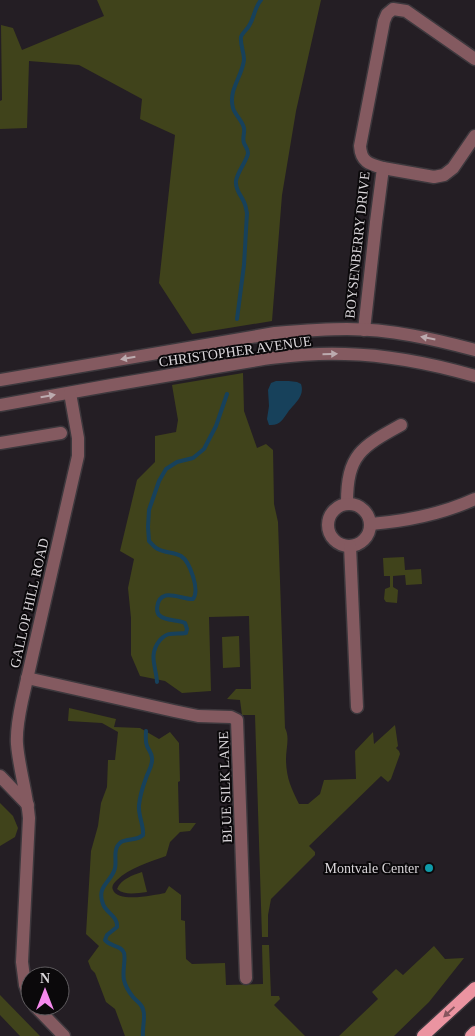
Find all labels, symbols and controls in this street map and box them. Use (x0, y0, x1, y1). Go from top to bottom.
street label: BOYSENBERRY DRIVE (342, 171, 373, 319)
street label: CHRISTOPHER AVENUE (158, 333, 312, 370)
one-way arrow (419, 334, 435, 342)
one-way arrow (322, 350, 338, 358)
one-way arrow (120, 354, 136, 362)
one-way arrow (40, 392, 56, 400)
street label: GALLOP HILL ROAD (7, 537, 52, 669)
street label: BLUE SILK LANE (216, 731, 235, 843)
place label: Montvale Center (325, 861, 419, 876)
marker: Montvale Center (423, 862, 435, 874)
north arrow (20, 966, 70, 1016)
text: N (40, 971, 50, 986)
one-way arrow (443, 1006, 455, 1018)

